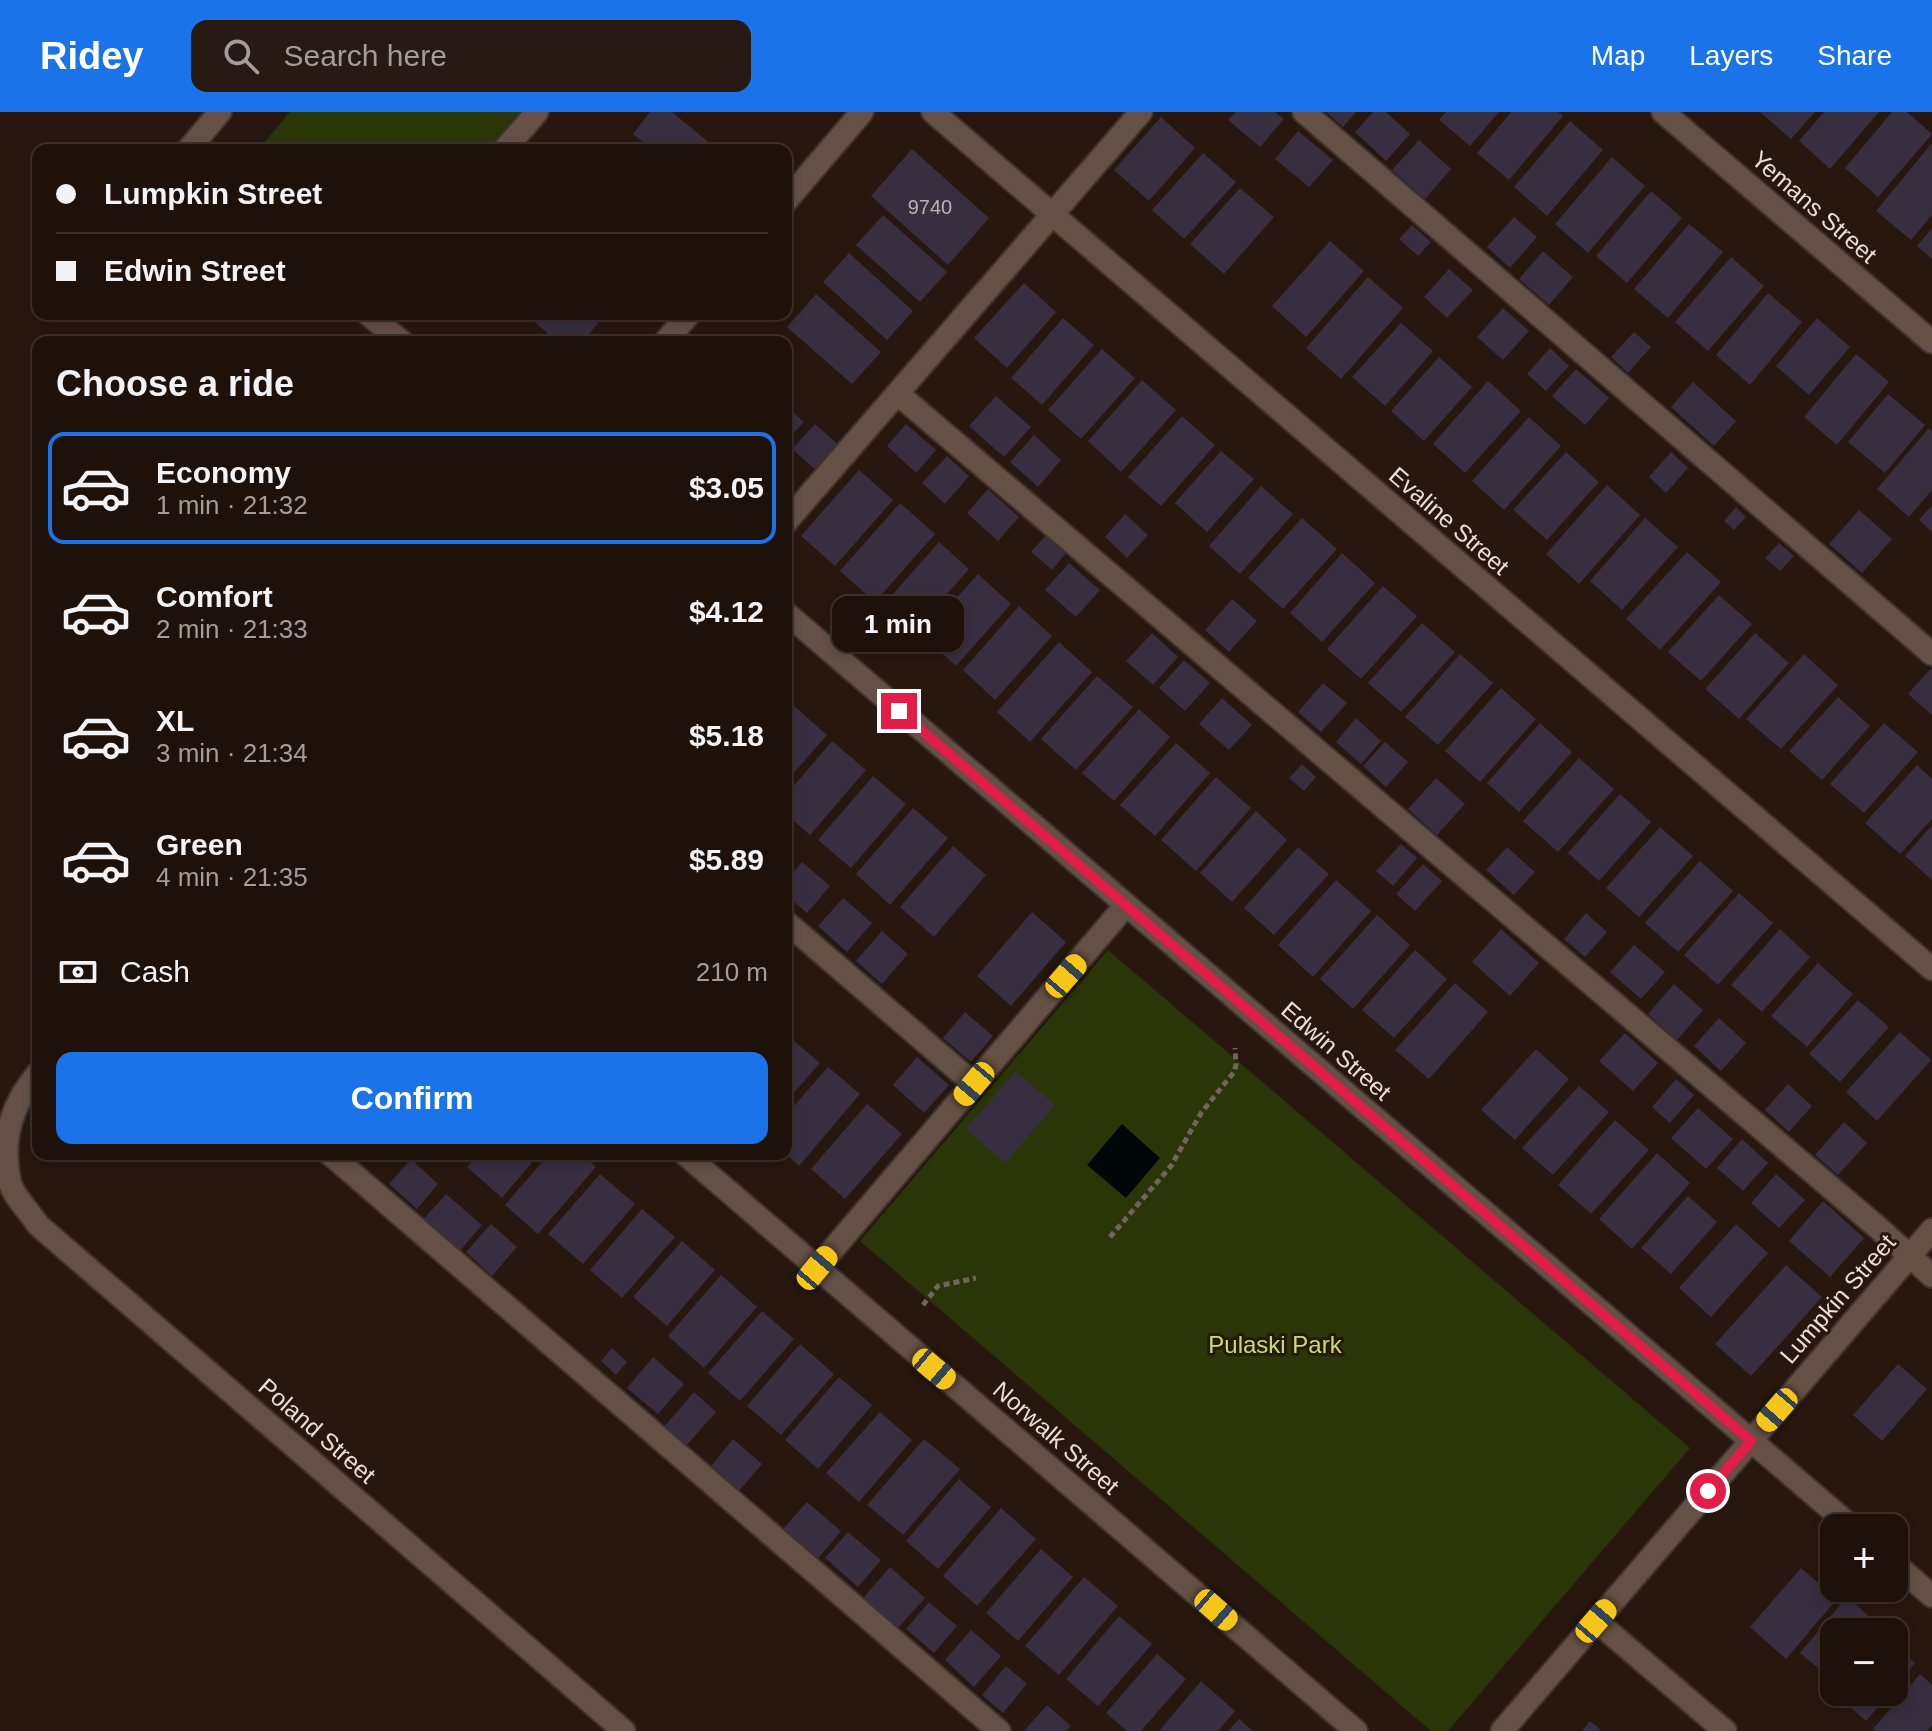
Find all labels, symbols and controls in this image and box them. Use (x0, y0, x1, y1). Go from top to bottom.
search box (191, 20, 751, 92)
icon: search (219, 34, 263, 78)
text: Ridey (40, 35, 143, 77)
text: Search here (283, 39, 447, 72)
text: Map (1591, 40, 1645, 71)
text: Layers (1689, 40, 1773, 71)
text: Share (1817, 40, 1892, 71)
street label: Yemans Street (1746, 145, 1883, 268)
text: Lumpkin Street (104, 177, 322, 210)
house number: 9740 (908, 196, 952, 218)
text: Edwin Street (104, 254, 286, 287)
text: Choose a ride (56, 363, 294, 404)
icon: car (60, 452, 132, 524)
text: Economy (156, 456, 291, 489)
street label: Evaline Street (1384, 461, 1515, 580)
text: $3.05 (689, 471, 764, 504)
text: 1 min · 21:32 (156, 490, 308, 520)
icon: car (60, 576, 132, 648)
text: Comfort (156, 580, 273, 613)
text: $4.12 (689, 595, 764, 628)
callout: 1 min (833, 595, 965, 651)
text: 1 min (864, 609, 932, 639)
text: 2 min · 21:33 (156, 614, 308, 644)
route end (881, 693, 917, 729)
icon: car (60, 700, 132, 772)
text: XL (156, 704, 194, 737)
text: $5.18 (689, 719, 764, 752)
text: 3 min · 21:34 (156, 738, 308, 768)
icon: car (60, 824, 132, 896)
text: Green (156, 828, 243, 861)
text: $5.89 (689, 843, 764, 876)
text: 4 min · 21:35 (156, 862, 308, 892)
icon: cash (56, 950, 100, 994)
car (1041, 950, 1091, 1002)
text: Cash (120, 955, 190, 988)
text: 210 m (696, 957, 768, 987)
street label: Edwin Street (1276, 996, 1397, 1106)
button: Confirm (56, 1052, 768, 1144)
car (949, 1058, 999, 1110)
street label: Lumpkin Street (1774, 1229, 1901, 1368)
car (792, 1242, 842, 1294)
park label: Pulaski Park (1208, 1331, 1343, 1358)
car (908, 1344, 960, 1394)
street label: Poland Street (254, 1373, 381, 1489)
street label: Norwalk Street (988, 1376, 1125, 1500)
car (1752, 1384, 1802, 1436)
route start (1690, 1473, 1726, 1509)
map controls (1820, 1514, 1908, 1706)
button: + (1820, 1514, 1908, 1602)
car (1190, 1585, 1242, 1635)
car (1571, 1595, 1621, 1647)
button: − (1820, 1618, 1908, 1706)

